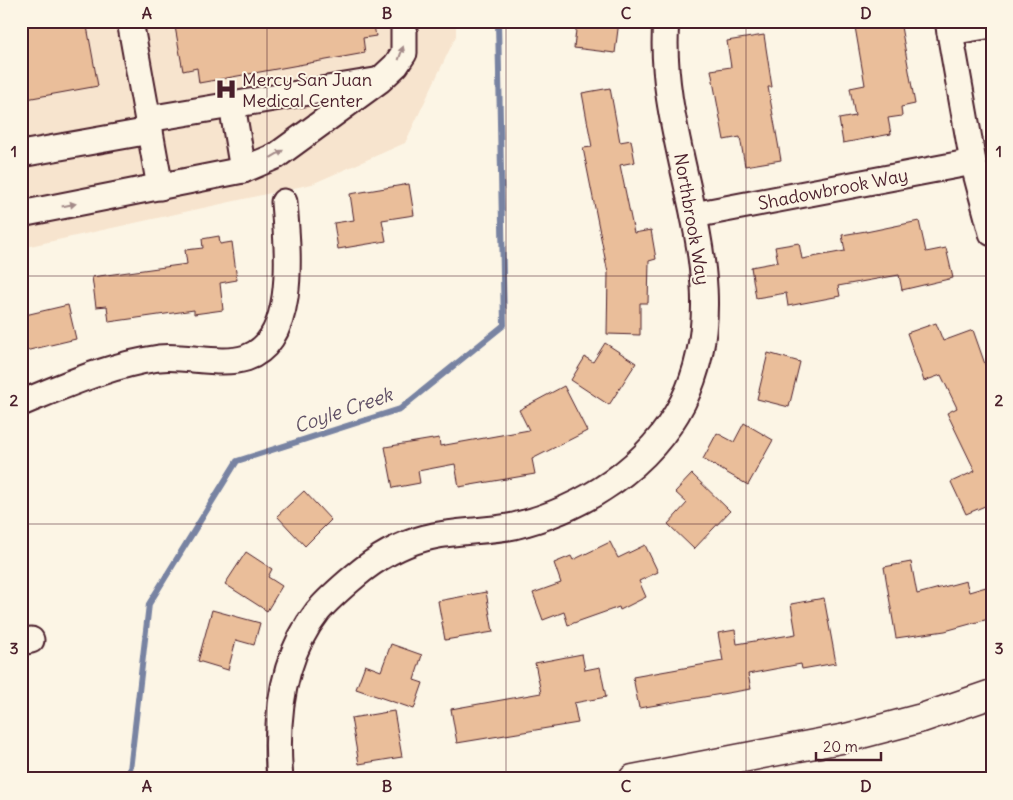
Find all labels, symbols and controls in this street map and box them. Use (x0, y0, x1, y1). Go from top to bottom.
text: A (142, 3, 152, 23)
text: B (382, 3, 393, 23)
text: C (621, 3, 632, 23)
text: D (860, 3, 872, 23)
one-way arrow (398, 45, 406, 60)
place label: Mercy San Juan Medical Center (242, 68, 372, 112)
hospital icon: Mercy San Juan Medical Center (213, 76, 239, 102)
text: 1 (11, 141, 17, 161)
text: 1 (996, 141, 1002, 161)
one-way arrow (271, 150, 284, 159)
street label: Northbrook Way (669, 151, 715, 287)
street label: Shadowbrook Way (756, 163, 910, 215)
one-way arrow (61, 201, 77, 209)
water label: Coyle Creek (291, 382, 397, 438)
text: 2 (10, 390, 19, 410)
text: 2 (995, 390, 1004, 410)
text: 3 (9, 638, 19, 658)
text: 3 (994, 638, 1004, 658)
scale bar (816, 730, 880, 762)
text: 20 m (823, 737, 858, 756)
text: A (142, 776, 152, 796)
text: B (382, 776, 393, 796)
text: C (621, 776, 632, 796)
text: D (860, 776, 872, 796)

